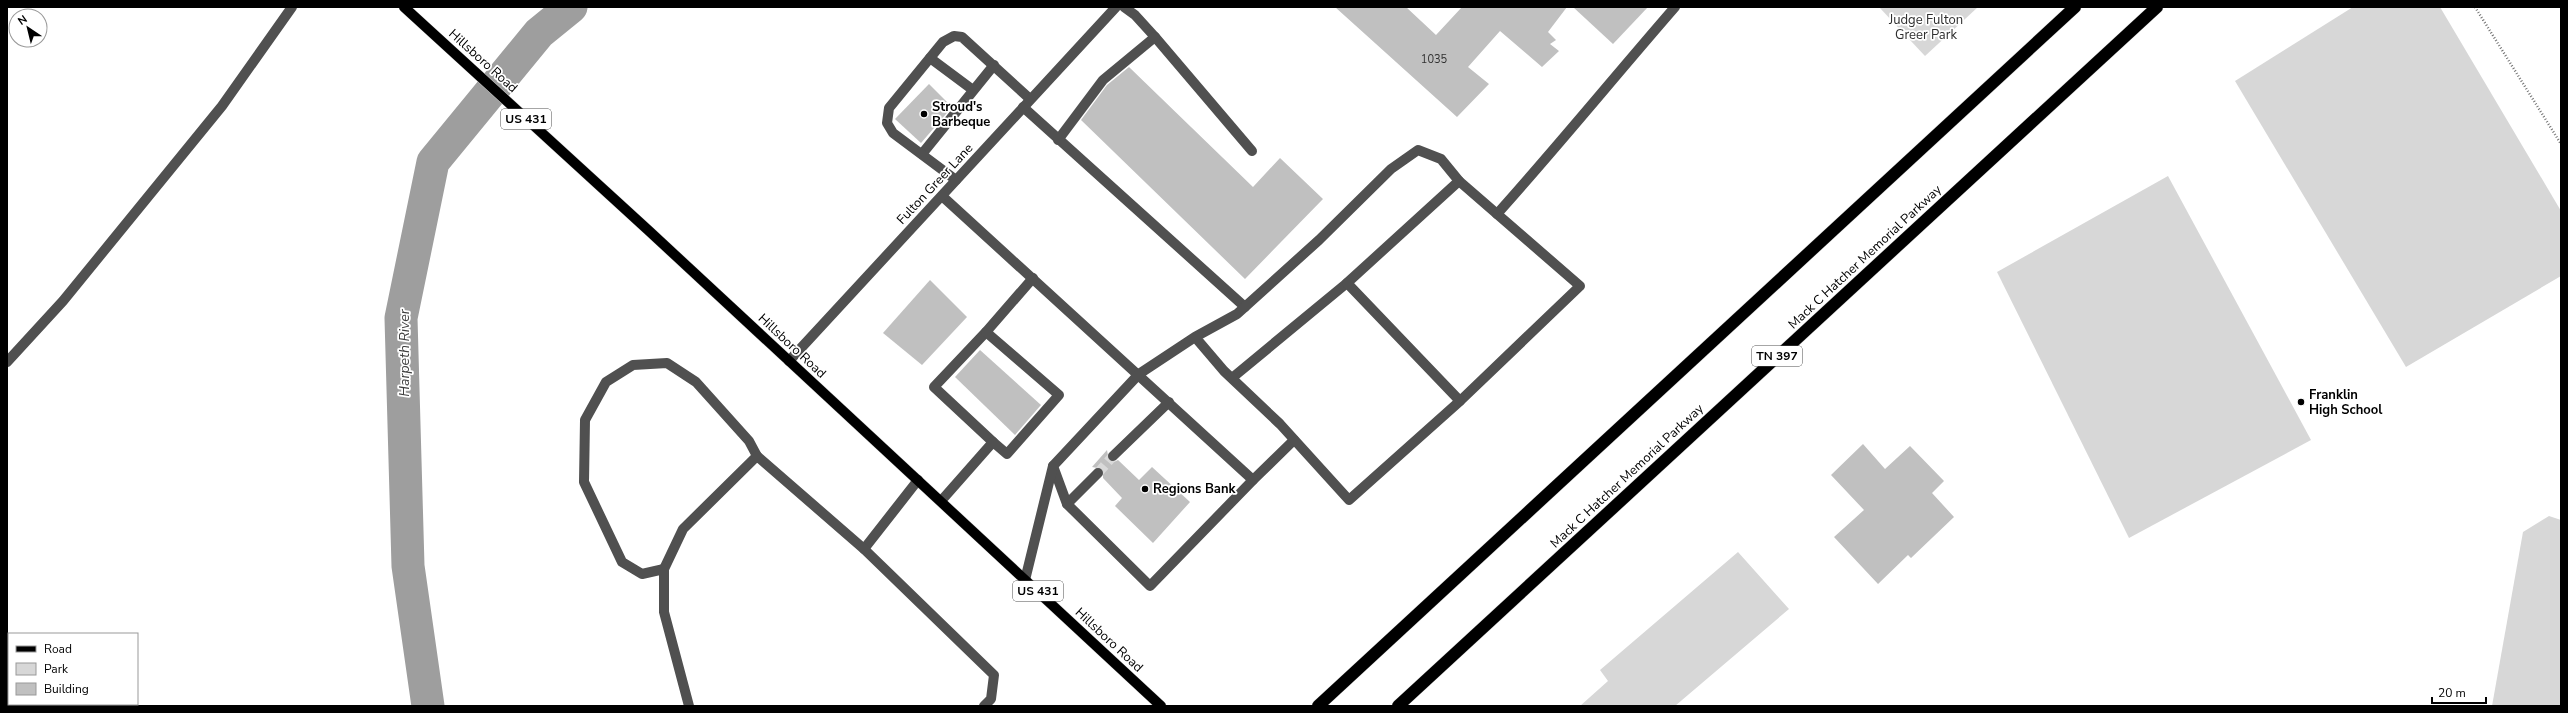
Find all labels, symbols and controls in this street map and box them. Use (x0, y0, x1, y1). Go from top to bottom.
north arrow (8, 8, 48, 48)
park label: Judge Fulton Greer Park (1888, 11, 1963, 44)
text: N (15, 12, 30, 29)
street label: Hillsboro Road (445, 25, 521, 97)
house number: 1035 (1421, 52, 1448, 67)
place label: Stroud's Barbeque (932, 98, 990, 131)
road number: US 431 (501, 109, 551, 129)
marker: Stroud's Barbeque (919, 109, 929, 119)
street label: Fulton Greer Lane (893, 140, 977, 228)
street label: Mack C Hatcher Memorial Parkway (1784, 181, 1946, 333)
water label: Harpeth River (395, 308, 414, 397)
street label: Hillsboro Road (754, 310, 830, 382)
road number: TN 397 (1752, 346, 1802, 366)
place label: Franklin High School (2309, 386, 2383, 419)
marker: Franklin High School (2296, 397, 2306, 407)
street label: Mack C Hatcher Memorial Parkway (1546, 400, 1708, 552)
place label: Regions Bank (1153, 480, 1237, 498)
marker: Regions Bank (1140, 484, 1150, 494)
road number: US 431 (1013, 581, 1063, 601)
street label: Hillsboro Road (1071, 604, 1147, 676)
legend (8, 633, 138, 705)
text: Road (44, 641, 72, 657)
text: Park (44, 661, 69, 677)
scale bar (2432, 679, 2486, 705)
text: Building (44, 681, 89, 697)
text: 20 m (2438, 685, 2466, 701)

